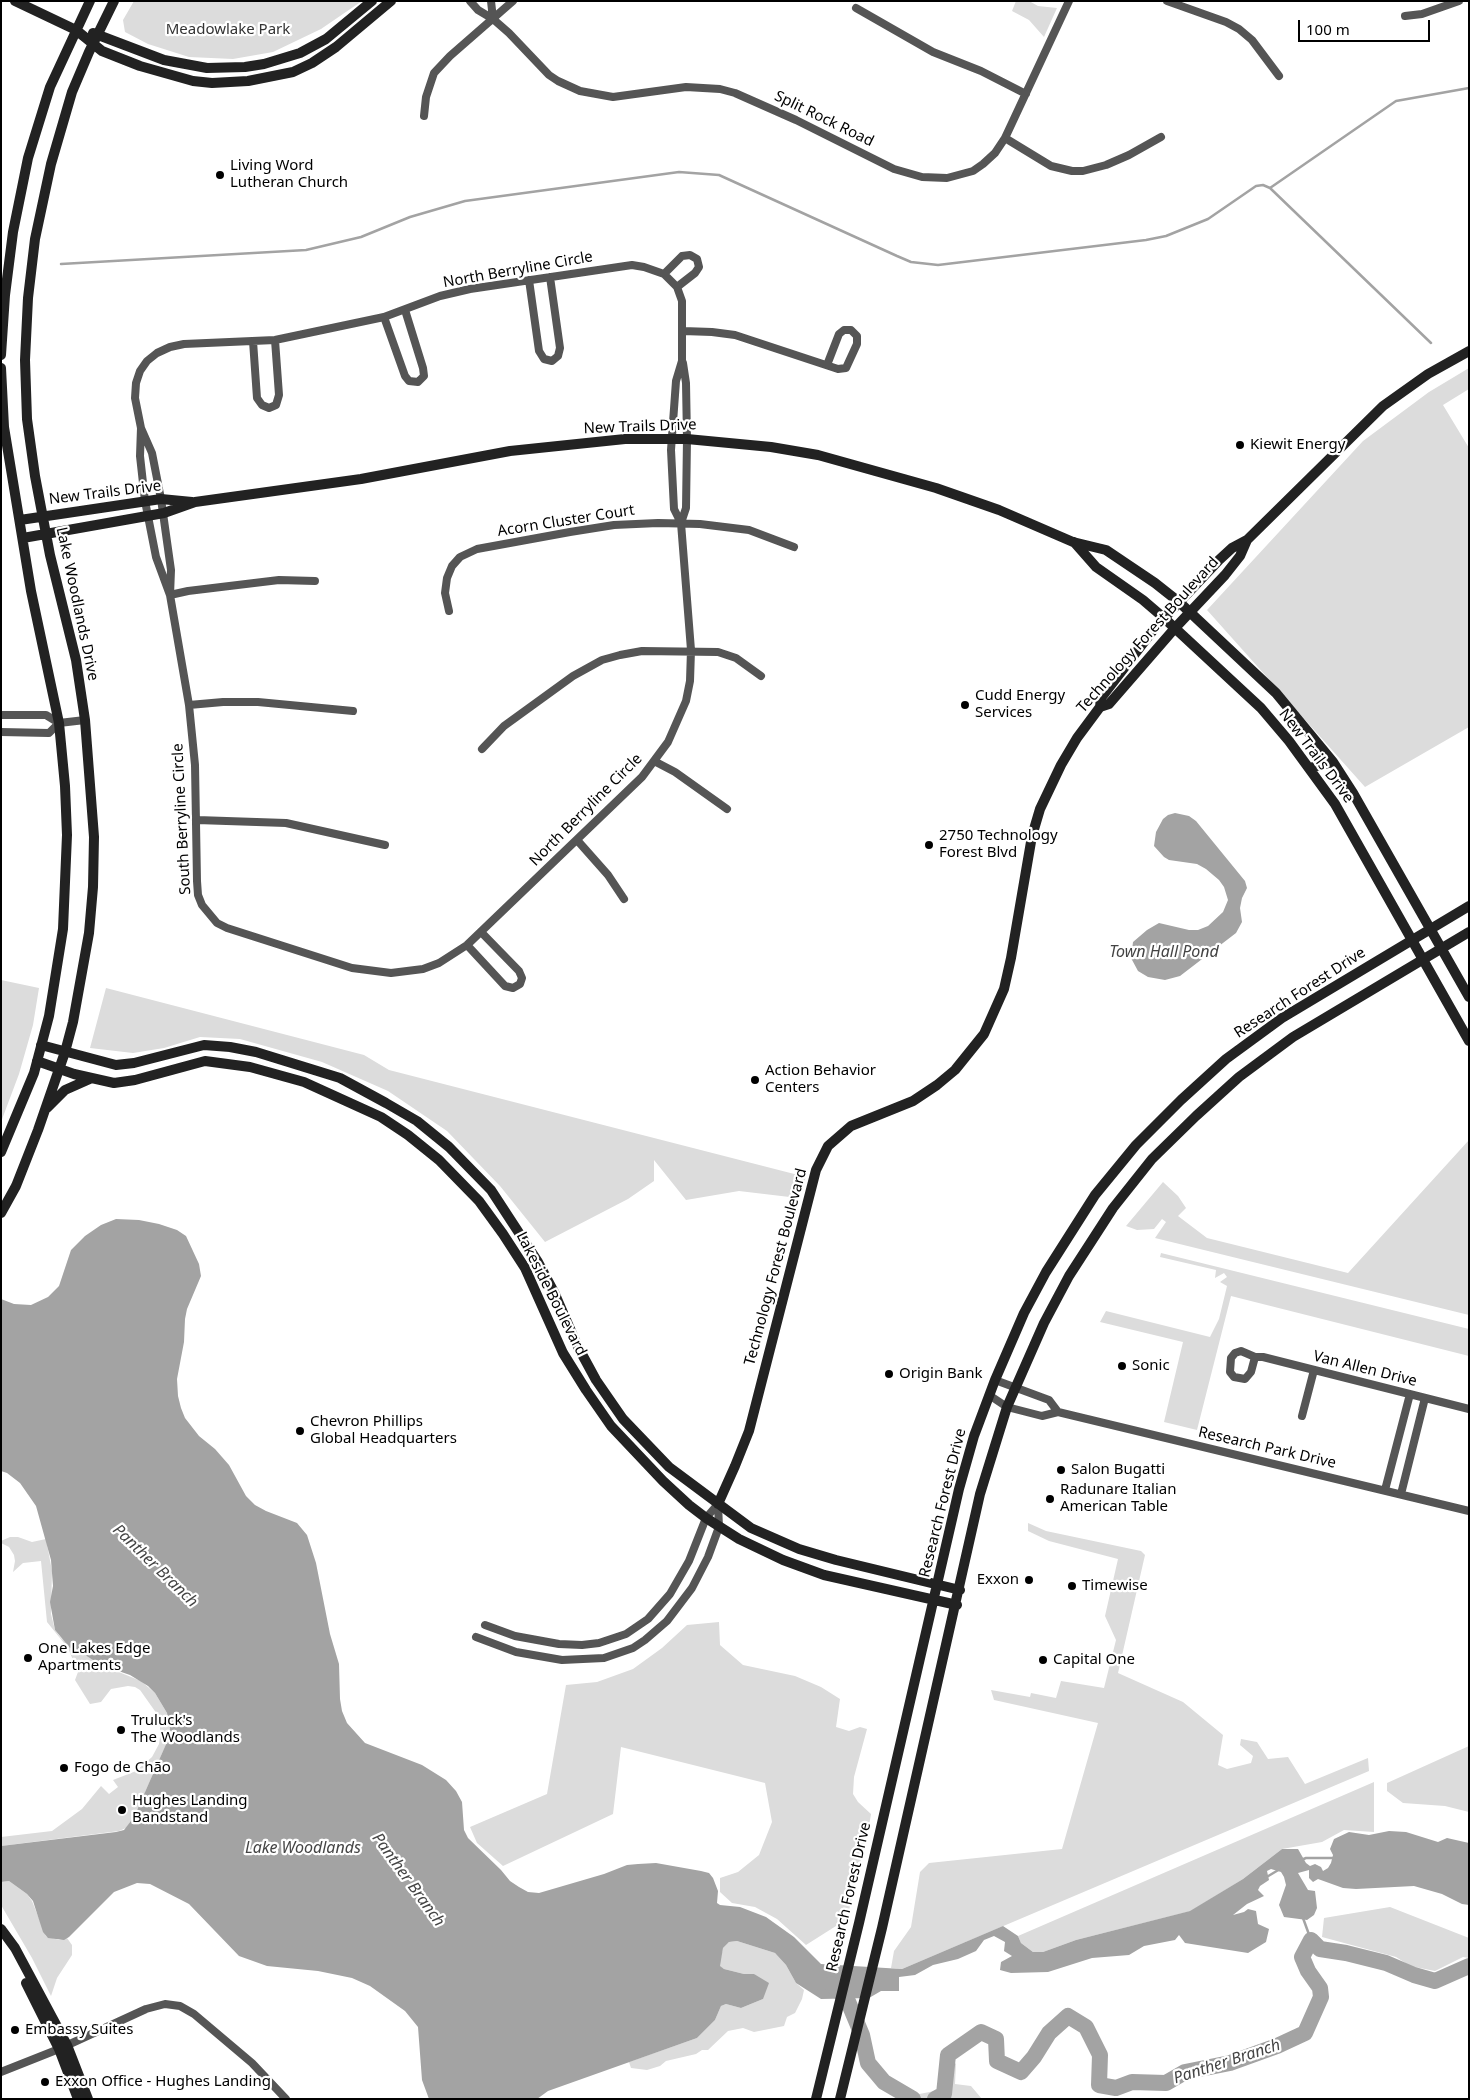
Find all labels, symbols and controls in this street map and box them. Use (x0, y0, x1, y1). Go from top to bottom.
scale bar (1300, 10, 1432, 42)
text: 100 m (1306, 19, 1350, 39)
park label: Meadowlake Park (166, 21, 290, 39)
street label: Split Rock Road (771, 87, 877, 151)
place label: Living Word Lutheran Church (230, 157, 348, 192)
marker: Living Word Lutheran Church (214, 169, 226, 181)
street label: North Berryline Circle (442, 248, 594, 292)
street label: New Trails Drive (583, 416, 697, 438)
place label: Kiewit Energy (1250, 436, 1345, 454)
marker: Kiewit Energy (1234, 439, 1246, 451)
street label: New Trails Drive (48, 477, 162, 509)
street label: Acorn Cluster Court (496, 501, 636, 541)
street label: Lake Woodlands Drive (52, 526, 102, 682)
street label: Technology Forest Boulevard (1073, 553, 1223, 717)
place label: Cudd Energy Services (975, 687, 1065, 722)
marker: Cudd Energy Services (959, 699, 971, 711)
street label: New Trails Drive (1275, 705, 1357, 807)
street label: South Berryline Circle (169, 743, 195, 895)
street label: North Berryline Circle (526, 750, 646, 870)
place label: 2750 Technology Forest Blvd (939, 827, 1058, 862)
marker: 2750 Technology Forest Blvd (923, 839, 935, 851)
water label: Town Hall Pond (1109, 942, 1219, 962)
street label: Research Forest Drive (1231, 944, 1369, 1042)
place label: Action Behavior Centers (765, 1062, 876, 1097)
marker: Action Behavior Centers (749, 1074, 761, 1086)
street label: Technology Forest Boulevard (741, 1166, 811, 1368)
street label: Lakeside Boulevard (512, 1229, 590, 1359)
street label: Van Allen Drive (1311, 1347, 1419, 1391)
place label: Sonic (1132, 1357, 1170, 1375)
marker: Sonic (1116, 1360, 1128, 1372)
place label: Origin Bank (899, 1365, 982, 1383)
marker: Origin Bank (883, 1368, 895, 1380)
place label: Chevron Phillips Global Headquarters (310, 1413, 457, 1448)
street label: Research Park Drive (1196, 1423, 1338, 1473)
marker: Chevron Phillips Global Headquarters (294, 1425, 306, 1437)
street label: Research Forest Drive (916, 1427, 970, 1579)
place label: Salon Bugatti (1071, 1461, 1165, 1479)
marker: Salon Bugatti (1055, 1464, 1067, 1476)
place label: Radunare Italian American Table (1060, 1481, 1177, 1516)
marker: Radunare Italian American Table (1044, 1493, 1056, 1505)
water label: Panther Branch (108, 1521, 202, 1611)
place label: Exxon (977, 1571, 1019, 1589)
marker: Exxon (1023, 1574, 1035, 1586)
place label: Timewise (1082, 1577, 1148, 1595)
marker: Timewise (1066, 1580, 1078, 1592)
place label: One Lakes Edge Apartments (38, 1640, 150, 1675)
place label: Capital One (1053, 1651, 1135, 1669)
marker: One Lakes Edge Apartments (22, 1652, 34, 1664)
marker: Capital One (1037, 1654, 1049, 1666)
place label: Truluck's The Woodlands (131, 1712, 240, 1747)
marker: Truluck's The Woodlands (115, 1724, 127, 1736)
place label: Fogo de Chão (74, 1759, 171, 1777)
marker: Fogo de Chão (58, 1762, 70, 1774)
place label: Hughes Landing Bandstand (132, 1792, 248, 1827)
marker: Hughes Landing Bandstand (116, 1804, 128, 1816)
street label: Research Forest Drive (823, 1820, 875, 1974)
water label: Panther Branch (368, 1829, 448, 1931)
water label: Lake Woodlands (245, 1838, 361, 1858)
place label: Embassy Suites (25, 2021, 133, 2039)
marker: Embassy Suites (9, 2024, 21, 2036)
water label: Panther Branch (1171, 2036, 1283, 2088)
place label: Exxon Office - Hughes Landing (55, 2073, 271, 2091)
marker: Exxon Office - Hughes Landing (39, 2076, 51, 2088)

